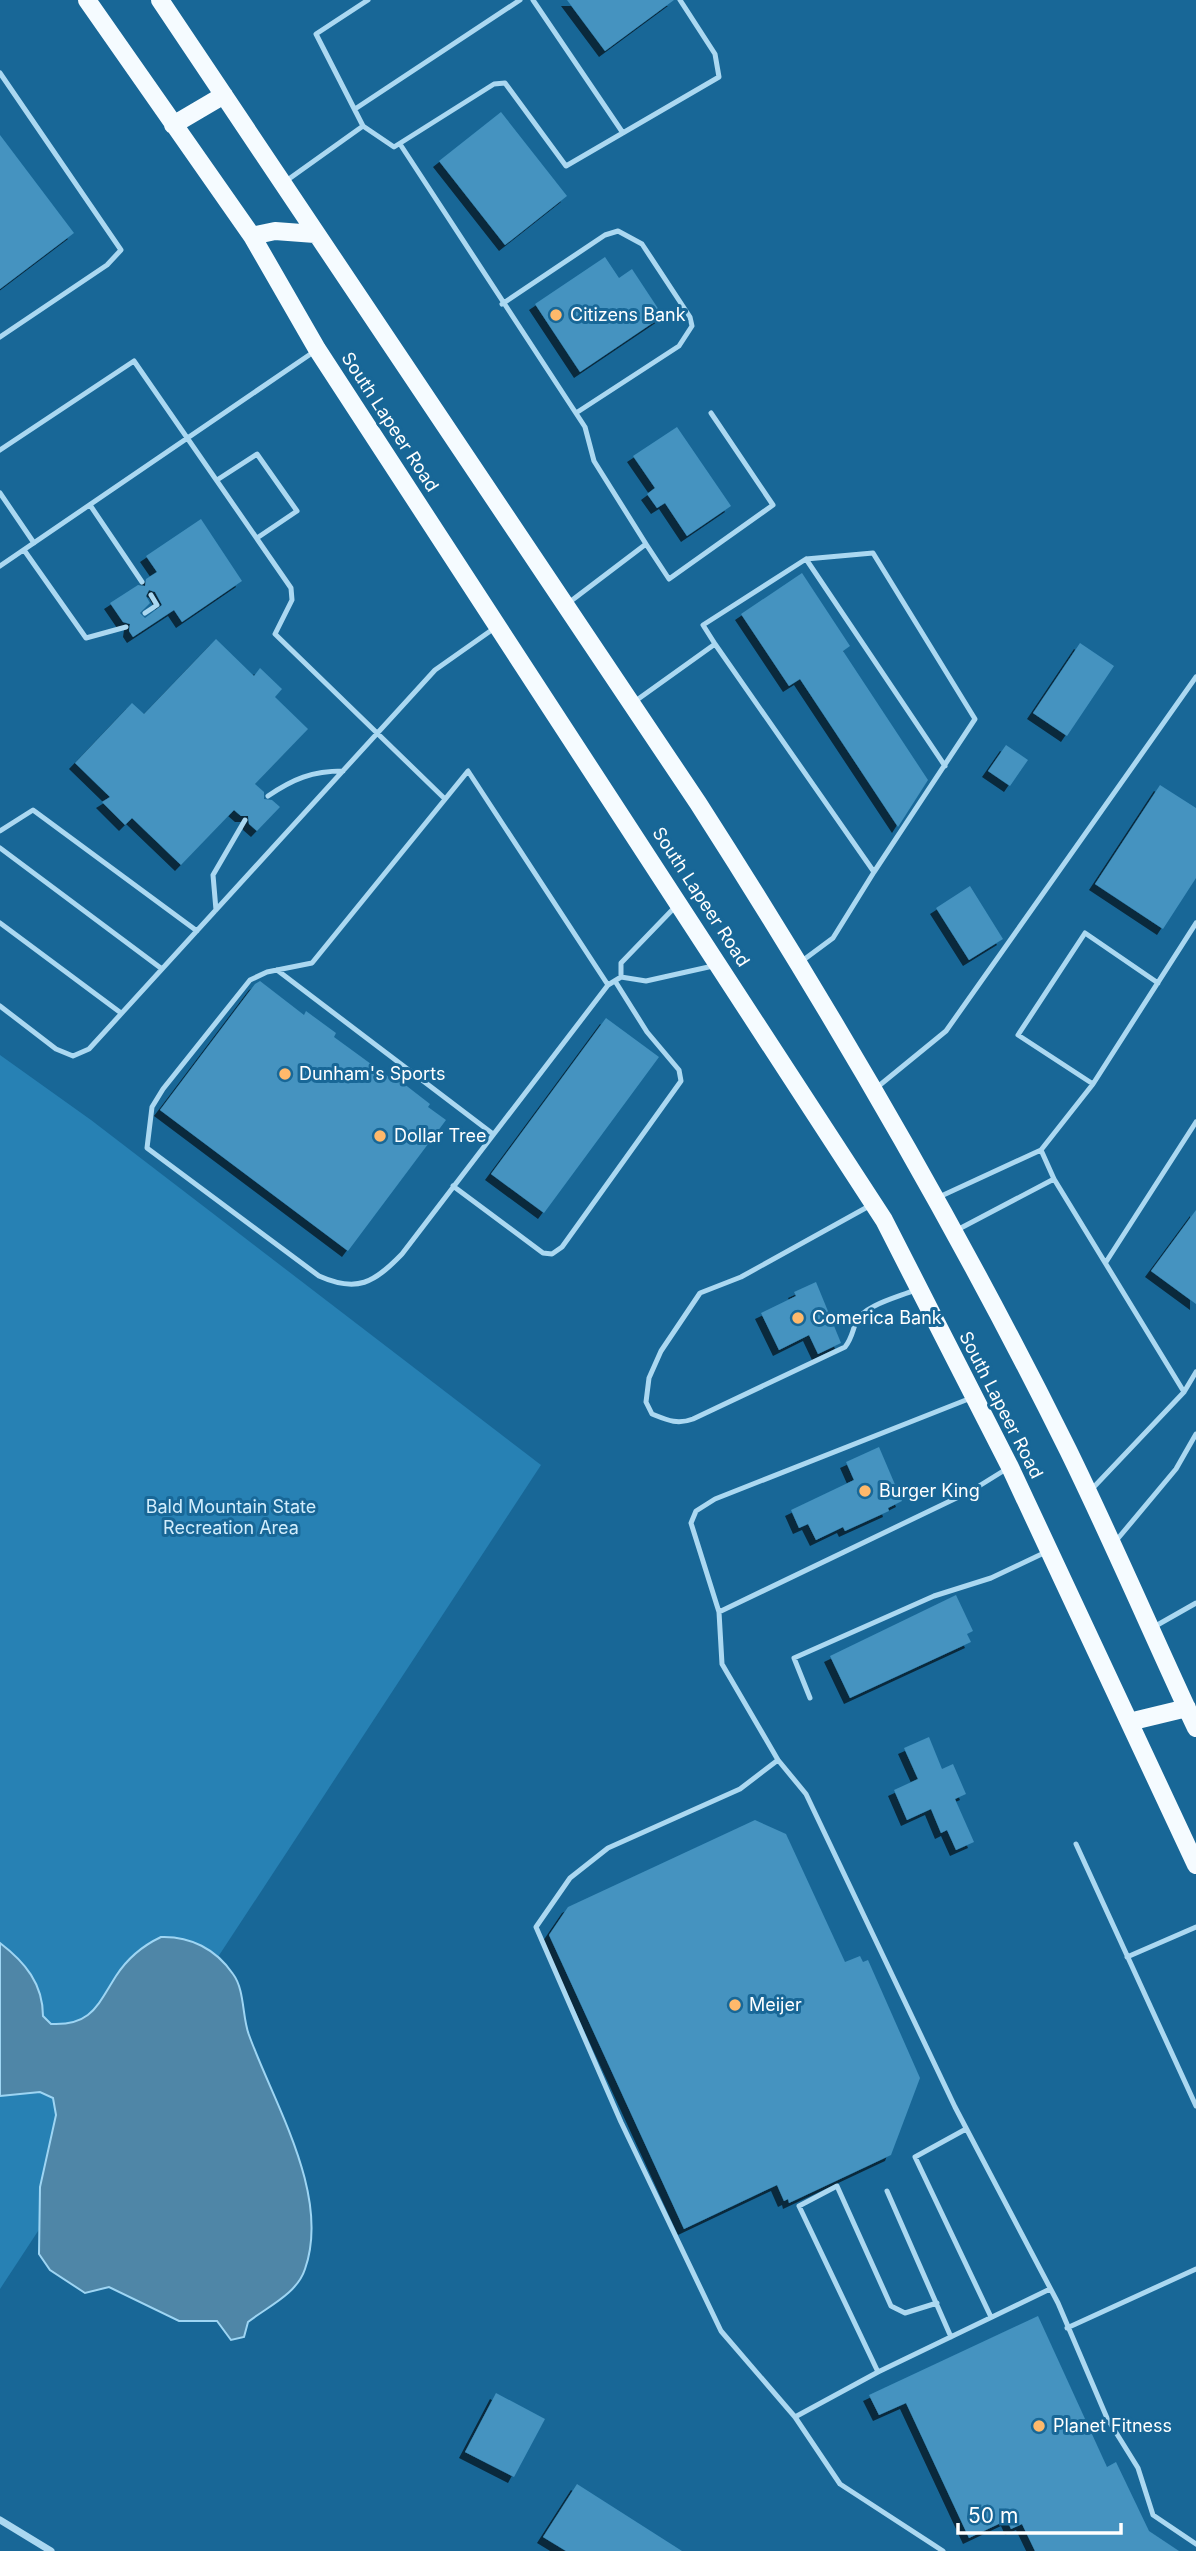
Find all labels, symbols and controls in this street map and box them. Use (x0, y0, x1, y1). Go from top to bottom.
place label: Citizens Bank (570, 304, 686, 325)
marker: Citizens Bank (548, 307, 564, 323)
street label: South Lapeer Road (337, 348, 443, 495)
street label: South Lapeer Road (648, 823, 754, 970)
place label: Dunham's Sports (299, 1063, 445, 1084)
marker: Dunham's Sports (277, 1066, 293, 1082)
place label: Dollar Tree (394, 1125, 487, 1146)
marker: Dollar Tree (372, 1128, 388, 1144)
place label: Comerica Bank (812, 1307, 942, 1328)
marker: Comerica Bank (790, 1310, 806, 1326)
street label: South Lapeer Road (955, 1328, 1048, 1482)
place label: Burger King (879, 1480, 980, 1501)
marker: Burger King (857, 1483, 873, 1499)
park label: Bald Mountain State Recreation Area (146, 1496, 316, 1538)
place label: Meijer (749, 1994, 802, 2015)
marker: Meijer (727, 1997, 743, 2013)
place label: Planet Fitness (1053, 2415, 1172, 2436)
marker: Planet Fitness (1031, 2418, 1047, 2434)
scale bar (958, 2492, 1121, 2536)
text: 50 m (968, 2503, 1018, 2528)

